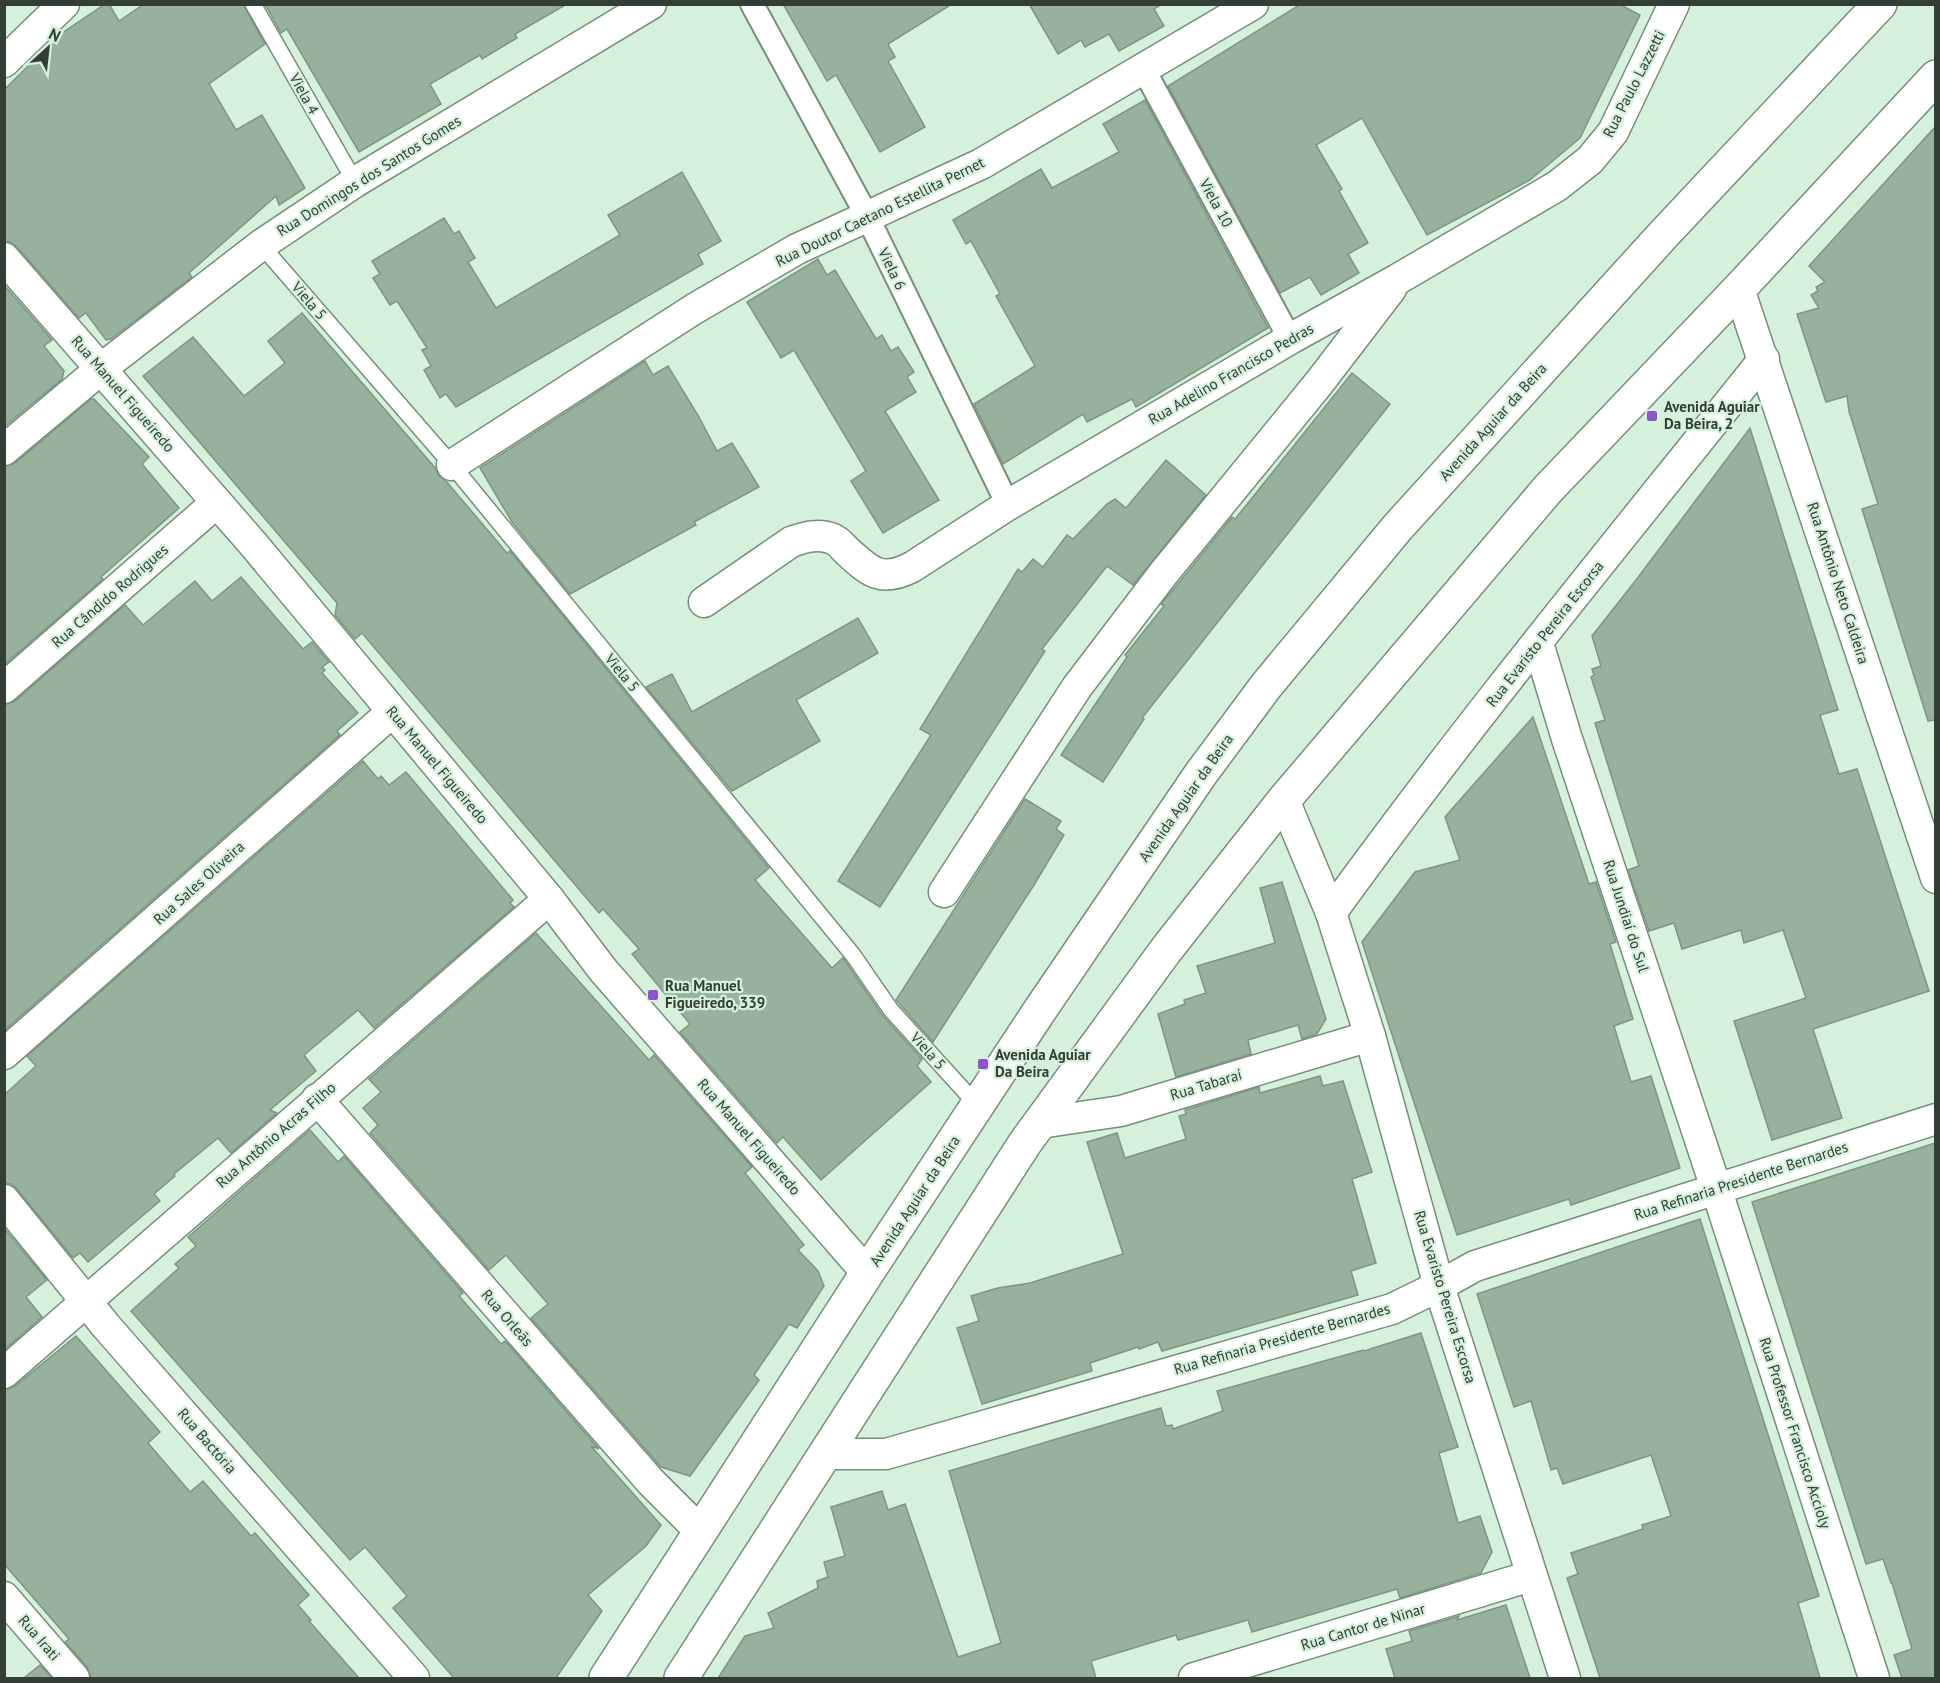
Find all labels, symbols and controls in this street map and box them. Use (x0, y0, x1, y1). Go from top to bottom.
north arrow (18, 18, 78, 78)
text: N (46, 23, 64, 46)
street label: Rua Paulo Lazzetti (1598, 27, 1669, 141)
street label: Viela 4 (285, 69, 323, 118)
street label: Rua Domingos dos Santos Gomes (273, 111, 464, 240)
street label: Rua Doutor Caetano Estellita Pernet (772, 153, 987, 271)
street label: Viela 10 (1195, 174, 1237, 230)
street label: Viela 6 (874, 244, 911, 293)
street label: Viela 5 (287, 277, 331, 324)
street label: Rua Adelino Francisco Pedras (1145, 318, 1317, 429)
street label: Rua Manuel Figueiredo (68, 331, 179, 456)
street label: Avenida Aguiar da Beira (1435, 359, 1551, 484)
place label: Avenida Aguiar Da Beira, 2 (1664, 397, 1760, 433)
marker: Avenida Aguiar Da Beira, 2 (1645, 409, 1659, 423)
street label: Rua Antônio Neto Caldeira (1803, 499, 1874, 666)
street label: Rua Cândido Rodrigues (48, 540, 172, 651)
street label: Rua Evaristo Pereira Escorsa (1482, 557, 1607, 710)
street label: Viela 5 (600, 649, 644, 696)
street label: Rua Manuel Figueiredo (382, 702, 492, 828)
street label: Avenida Aguiar da Beira (1134, 730, 1237, 865)
street label: Rua Sales Oliveira (149, 837, 248, 928)
street label: Rua Jundiaí do Sul (1599, 857, 1654, 975)
place label: Rua Manuel Figueiredo, 339 (665, 976, 765, 1012)
marker: Rua Manuel Figueiredo, 339 (646, 988, 660, 1002)
street label: Viela 5 (906, 1027, 950, 1073)
place label: Avenida Aguiar Da Beira (995, 1045, 1091, 1081)
marker: Avenida Aguiar Da Beira (976, 1057, 990, 1071)
street label: Rua Tabaraí (1168, 1065, 1244, 1104)
street label: Rua Manuel Figueiredo (694, 1074, 805, 1199)
street label: Rua Antônio Acras Filho (212, 1078, 339, 1192)
street label: Avenida Aguiar da Beira (865, 1132, 964, 1270)
street label: Rua Refinaria Presidente Bernardes (1631, 1137, 1850, 1224)
street label: Rua Evaristo Pereira Escorsa (1410, 1208, 1481, 1386)
street label: Rua Orleãs (477, 1285, 537, 1350)
street label: Rua Refinaria Presidente Bernardes (1172, 1299, 1392, 1379)
street label: Rua Professor Francisco Accioly (1756, 1335, 1835, 1531)
street label: Rua Bactória (174, 1404, 241, 1477)
street label: Rua Cantor de Ninar (1298, 1599, 1427, 1654)
street label: Rua Irati (14, 1611, 64, 1664)

